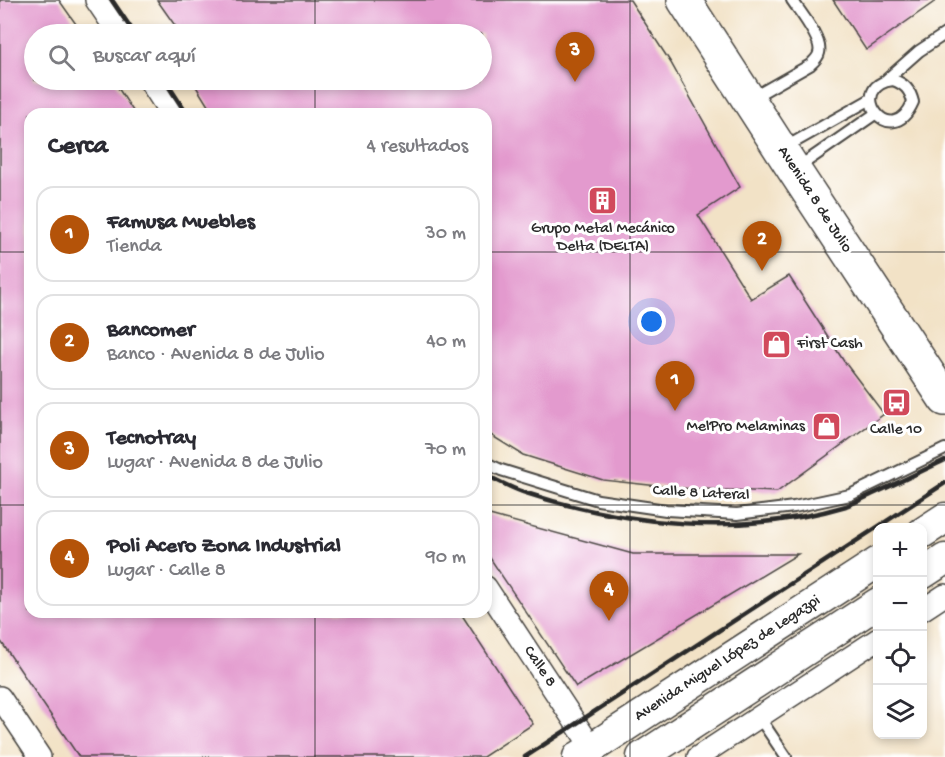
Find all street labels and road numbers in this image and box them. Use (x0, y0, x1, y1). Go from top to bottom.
street label: Avenida 8 de Julio (773, 143, 855, 257)
street label: Calle 8 Lateral (652, 482, 750, 506)
street label: Avenida Miguel López de Legazpi (632, 592, 824, 726)
street label: Calle 8 (518, 643, 560, 691)

